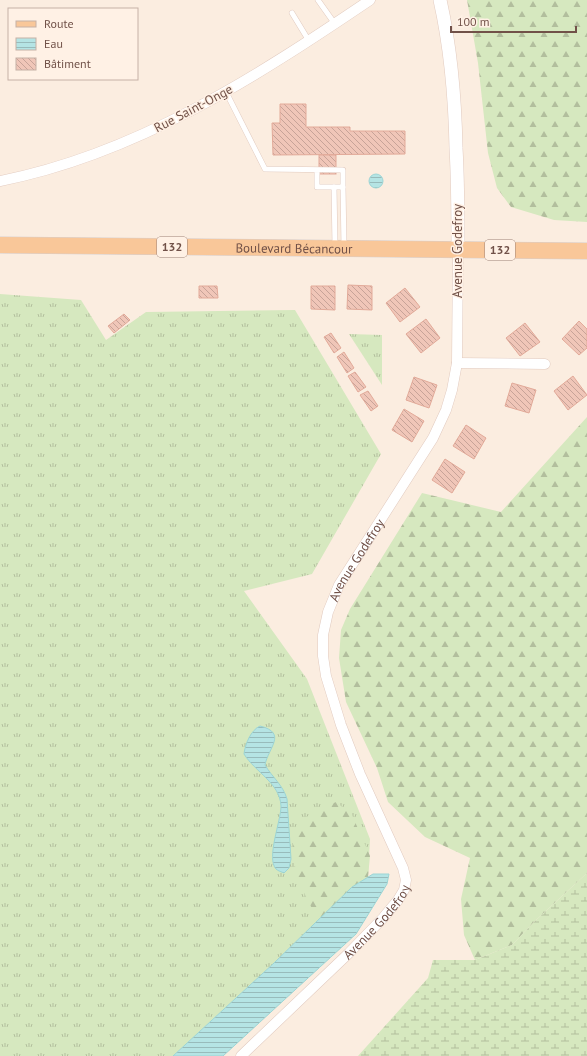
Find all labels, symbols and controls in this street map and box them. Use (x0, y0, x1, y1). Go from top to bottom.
legend (8, 8, 138, 80)
scale bar (451, 8, 576, 34)
text: 100 m (457, 14, 490, 29)
text: Route (44, 16, 74, 31)
text: Eau (44, 36, 63, 51)
text: Bâtiment (44, 56, 91, 71)
street label: Rue Saint-Onge (151, 81, 236, 136)
street label: Avenue Godefroy (449, 204, 466, 298)
road number: 132 (157, 237, 187, 257)
street label: Boulevard Bécancour (235, 239, 353, 258)
road number: 132 (485, 240, 515, 260)
street label: Avenue Godefroy (325, 516, 388, 604)
street label: Avenue Godefroy (340, 884, 414, 963)

